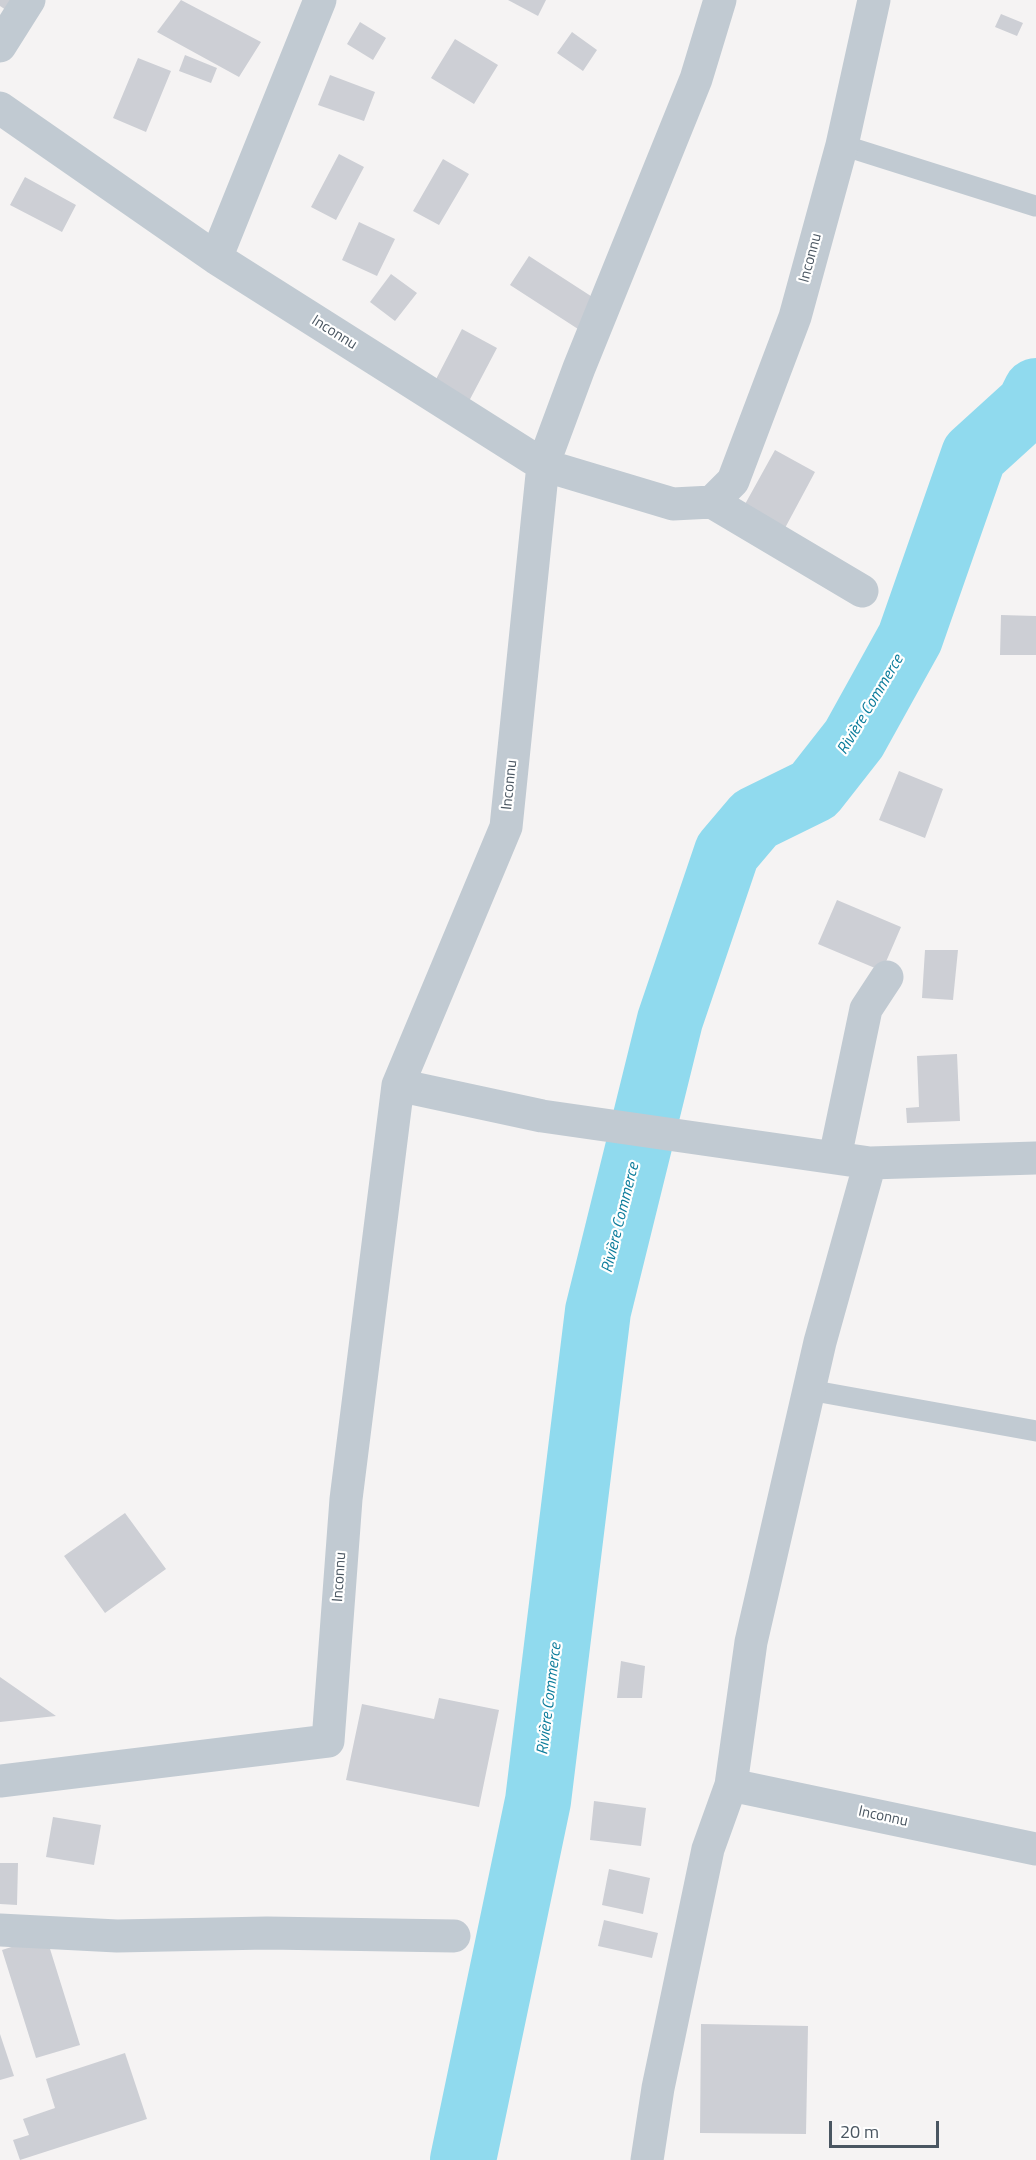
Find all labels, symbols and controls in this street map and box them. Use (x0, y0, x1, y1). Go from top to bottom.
street label: Inconnu (796, 231, 826, 285)
street label: Inconnu (308, 312, 360, 354)
water label: Rivière Commerce (834, 652, 908, 758)
street label: Inconnu (498, 759, 522, 811)
water label: Rivière Commerce (598, 1161, 644, 1275)
street label: Inconnu (329, 1551, 351, 1603)
water label: Rivière Commerce (534, 1642, 566, 1756)
street label: Inconnu (857, 1803, 909, 1831)
scale bar (832, 2109, 942, 2147)
text: 20 m (840, 2118, 879, 2145)

